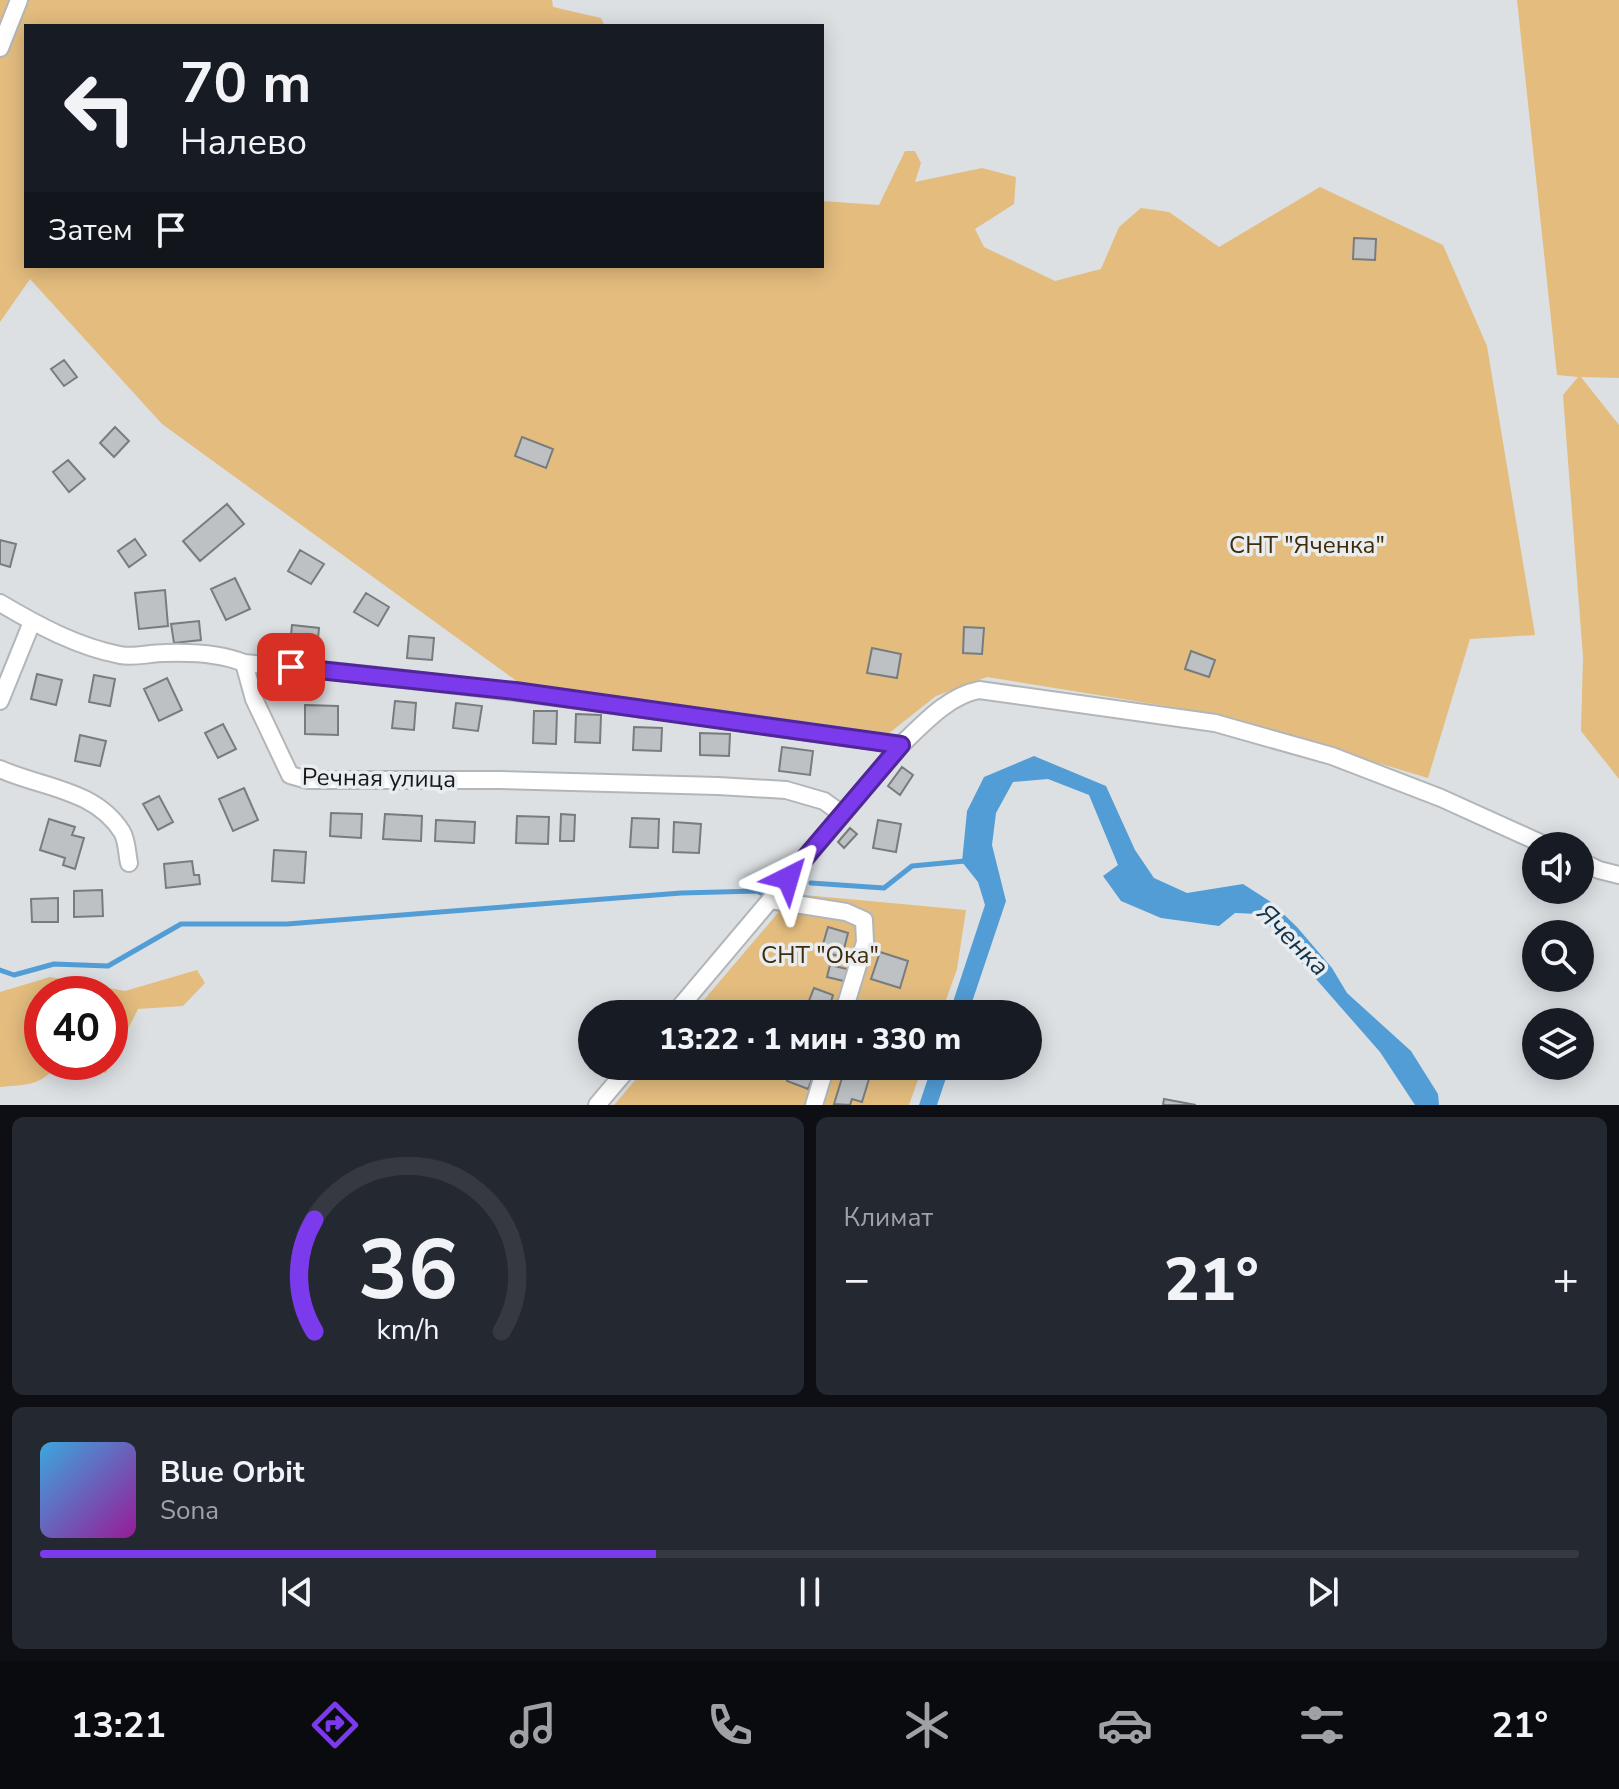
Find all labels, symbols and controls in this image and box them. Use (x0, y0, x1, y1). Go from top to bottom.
text: 70 m (180, 45, 311, 122)
icon: left (48, 56, 152, 160)
text: Налево (180, 118, 307, 167)
icon: arrive (149, 208, 193, 252)
text: Затем (48, 210, 133, 251)
park label: СНТ "Яченка" (1229, 529, 1385, 561)
pin (257, 633, 325, 701)
icon: arrive (269, 645, 313, 689)
street label: Речная улица (302, 761, 456, 795)
map controls (1522, 832, 1594, 1080)
button: sound (1522, 832, 1594, 904)
position arrow (746, 836, 830, 920)
water label: Яченка (1249, 896, 1337, 984)
button: search (1522, 920, 1594, 992)
park label: СНТ "Ока" (761, 939, 879, 971)
speed limit sign: 40 (24, 976, 128, 1080)
button: layers (1522, 1008, 1594, 1080)
text: 13:22 · 1 мин · 330 m (659, 1019, 961, 1060)
text: Климат (844, 1200, 933, 1235)
text: 36 (358, 1214, 458, 1327)
text: 21° (1164, 1239, 1259, 1321)
text: − (844, 1250, 870, 1310)
text: + (1553, 1250, 1579, 1310)
text: km/h (376, 1310, 439, 1349)
text: Blue Orbit (160, 1452, 304, 1493)
text: Sona (160, 1493, 219, 1528)
icon: previous (275, 1570, 319, 1614)
icon: pause (788, 1570, 832, 1614)
icon: next (1301, 1570, 1345, 1614)
icon: directions (307, 1697, 363, 1753)
icon: music (505, 1697, 561, 1753)
icon: phone (702, 1697, 758, 1753)
icon: climate (899, 1697, 955, 1753)
icon: car (1097, 1697, 1153, 1753)
icon: filters (1294, 1697, 1350, 1753)
text: 13:21 (71, 1701, 166, 1750)
text: 21° (1491, 1701, 1548, 1750)

